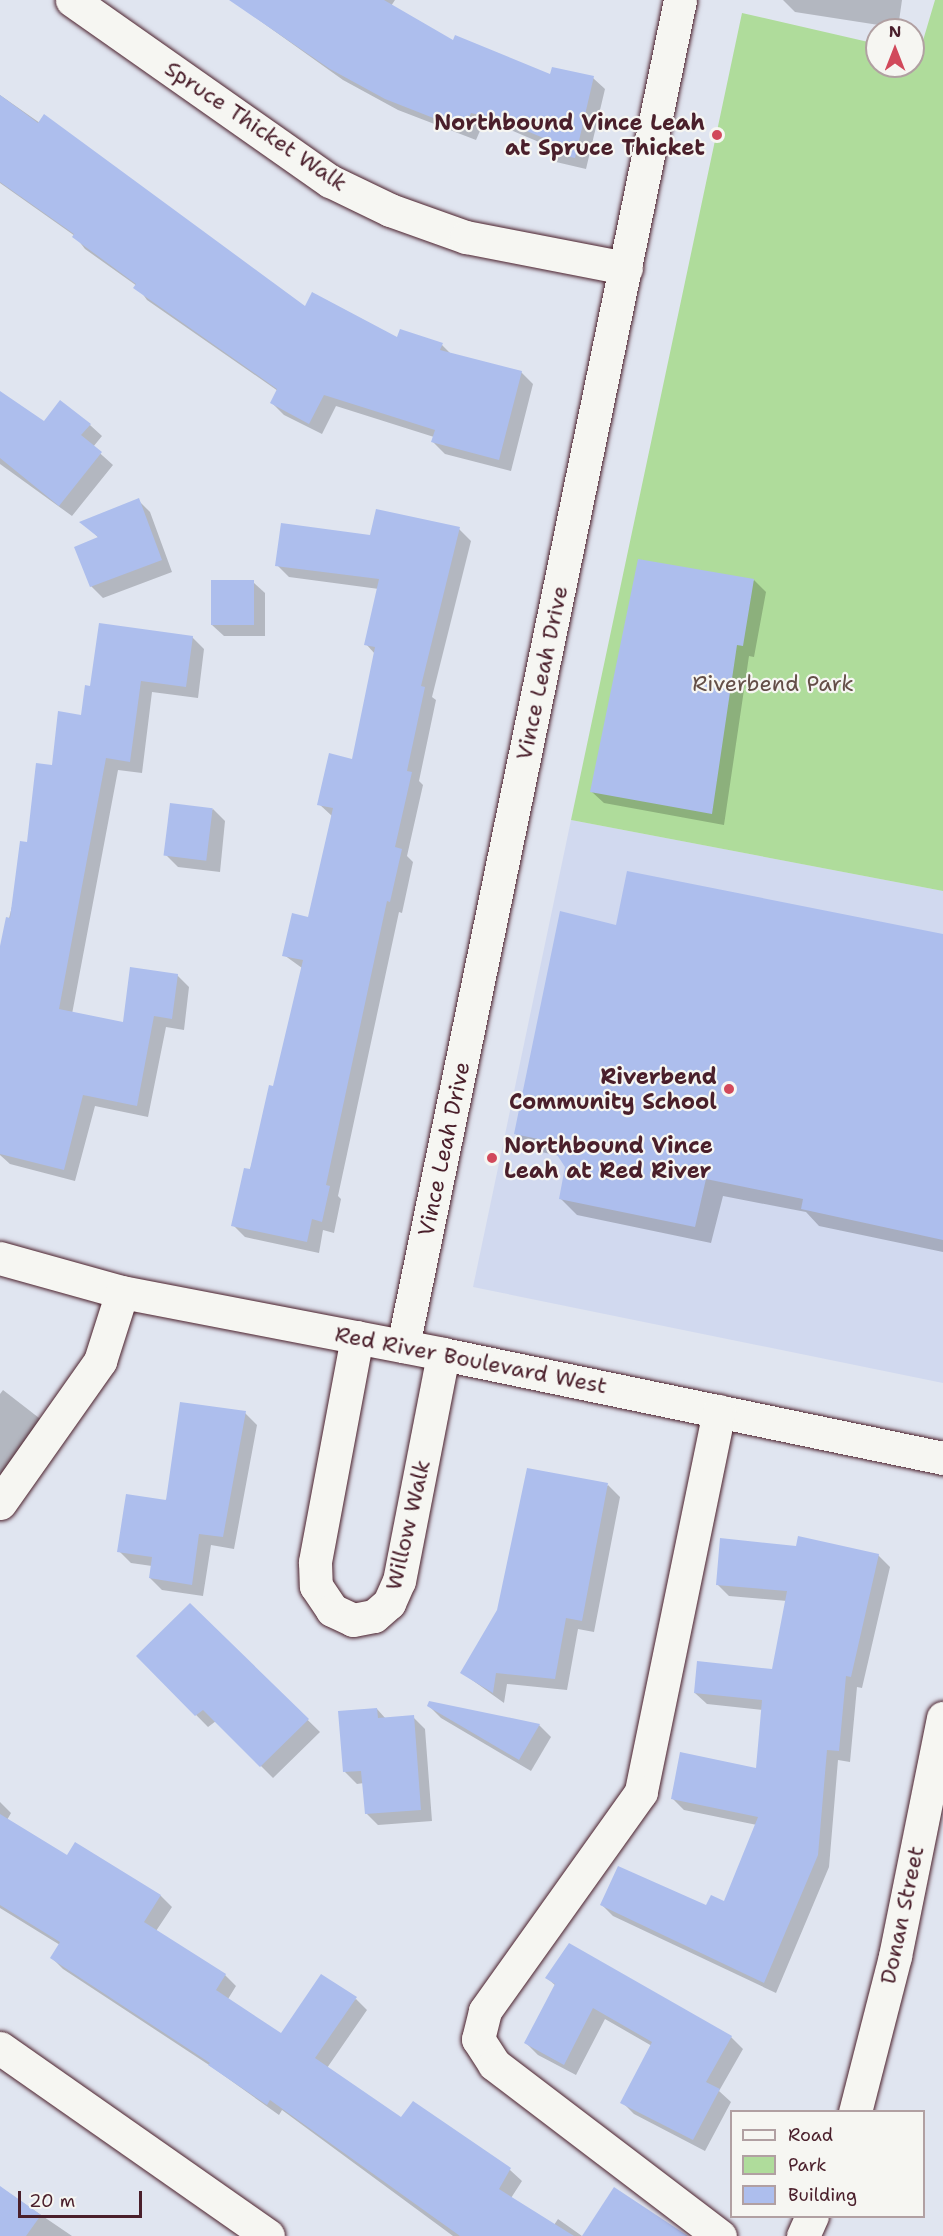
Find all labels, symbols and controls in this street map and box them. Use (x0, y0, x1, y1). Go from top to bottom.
north arrow (865, 18, 925, 78)
text: N (889, 21, 901, 42)
street label: Spruce Thicket Walk (160, 55, 352, 197)
place label: Northbound Vince Leah at Spruce Thicket (434, 109, 705, 160)
marker: Northbound Vince Leah at Spruce Thicket (710, 128, 724, 142)
street label: Vince Leah Drive (511, 583, 573, 763)
park label: Riverbend Park (692, 671, 854, 697)
street label: Vince Leah Drive (413, 1059, 475, 1239)
place label: Riverbend Community School (509, 1063, 717, 1114)
marker: Riverbend Community School (722, 1082, 736, 1096)
place label: Northbound Vince Leah at Red River (504, 1132, 713, 1184)
marker: Northbound Vince Leah at Red River (485, 1151, 499, 1165)
street label: Red River Boulevard West (333, 1321, 609, 1399)
street label: Willow Walk (380, 1457, 436, 1593)
street label: Donan Street (875, 1844, 929, 1986)
legend (730, 2110, 925, 2218)
text: Road (788, 2123, 833, 2147)
text: Park (788, 2153, 827, 2177)
scale bar (21, 2179, 146, 2217)
text: Building (788, 2183, 857, 2207)
text: 20 m (29, 2189, 75, 2213)

